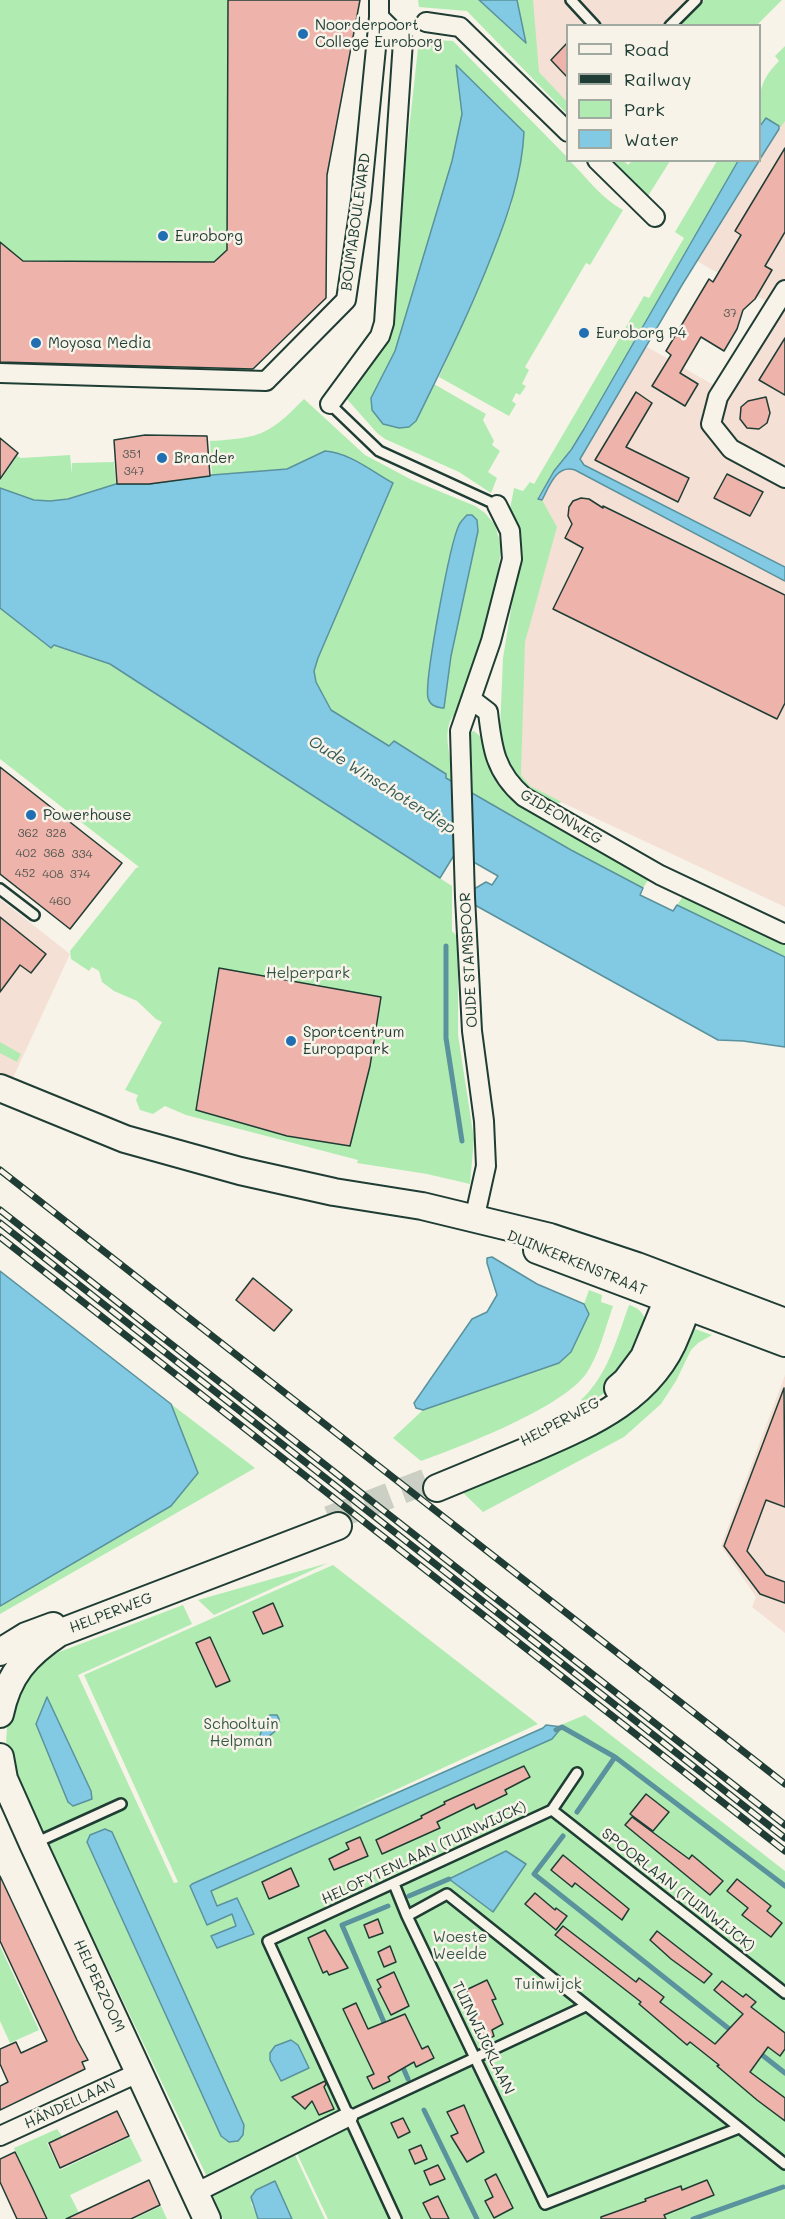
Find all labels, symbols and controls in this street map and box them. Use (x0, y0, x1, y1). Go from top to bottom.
place label: Noorderpoort College Euroborg (315, 16, 442, 51)
legend (566, 24, 761, 162)
marker: Noorderpoort College Euroborg (296, 27, 310, 41)
text: Road (624, 37, 669, 61)
text: Railway (624, 67, 691, 91)
text: Park (624, 97, 665, 121)
text: Water (624, 127, 679, 151)
street label: BOUMABOULEVARD (337, 152, 375, 292)
place label: Euroborg (175, 227, 243, 245)
marker: Euroborg (156, 229, 170, 243)
house number: 37 (723, 306, 737, 320)
place label: Euroborg P4 (596, 324, 687, 342)
marker: Euroborg P4 (577, 326, 591, 340)
place label: Moyosa Media (48, 334, 152, 352)
marker: Moyosa Media (29, 336, 43, 350)
house number: 351 (122, 447, 142, 461)
place label: Brander (174, 449, 235, 467)
marker: Brander (155, 451, 169, 465)
house number: 347 (124, 464, 144, 478)
water label: Oude Winschoterdiep (305, 732, 459, 838)
street label: GIDEONWEG (517, 785, 605, 849)
place label: Powerhouse (43, 806, 132, 824)
marker: Powerhouse (24, 808, 38, 822)
house number: 362 (18, 826, 38, 840)
house number: 328 (46, 826, 66, 840)
house number: 402 (15, 846, 37, 860)
house number: 368 (43, 846, 65, 860)
house number: 334 (71, 847, 93, 861)
house number: 452 (15, 866, 35, 880)
house number: 408 (42, 867, 64, 881)
house number: 374 (70, 867, 90, 881)
street label: OUDE STAMSPOOR (456, 892, 482, 1028)
house number: 460 (49, 894, 71, 908)
park label: Helperpark (266, 964, 350, 982)
place label: Sportcentrum Europapark (303, 1023, 404, 1058)
marker: Sportcentrum Europapark (284, 1034, 298, 1048)
street label: DUINKERKENSTRAAT (504, 1227, 650, 1299)
street label: HELPERWEG (517, 1394, 603, 1450)
street label: HELPERWEG (67, 1589, 155, 1637)
park label: Schooltuin Helpman (204, 1715, 278, 1750)
street label: HELOFYTENLAAN (TUINWIJCK) (319, 1798, 529, 1908)
street label: SPOORLAAN (TUINWIJCK) (598, 1825, 758, 1955)
park label: Woeste Weelde (433, 1928, 487, 1963)
street label: HELPERZOOM (70, 1937, 128, 2035)
park label: Tuinwijck (514, 1975, 582, 1993)
street label: TUINWIJCKLAAN (448, 1979, 518, 2097)
street label: HÄNDELLAAN (21, 2075, 119, 2133)

